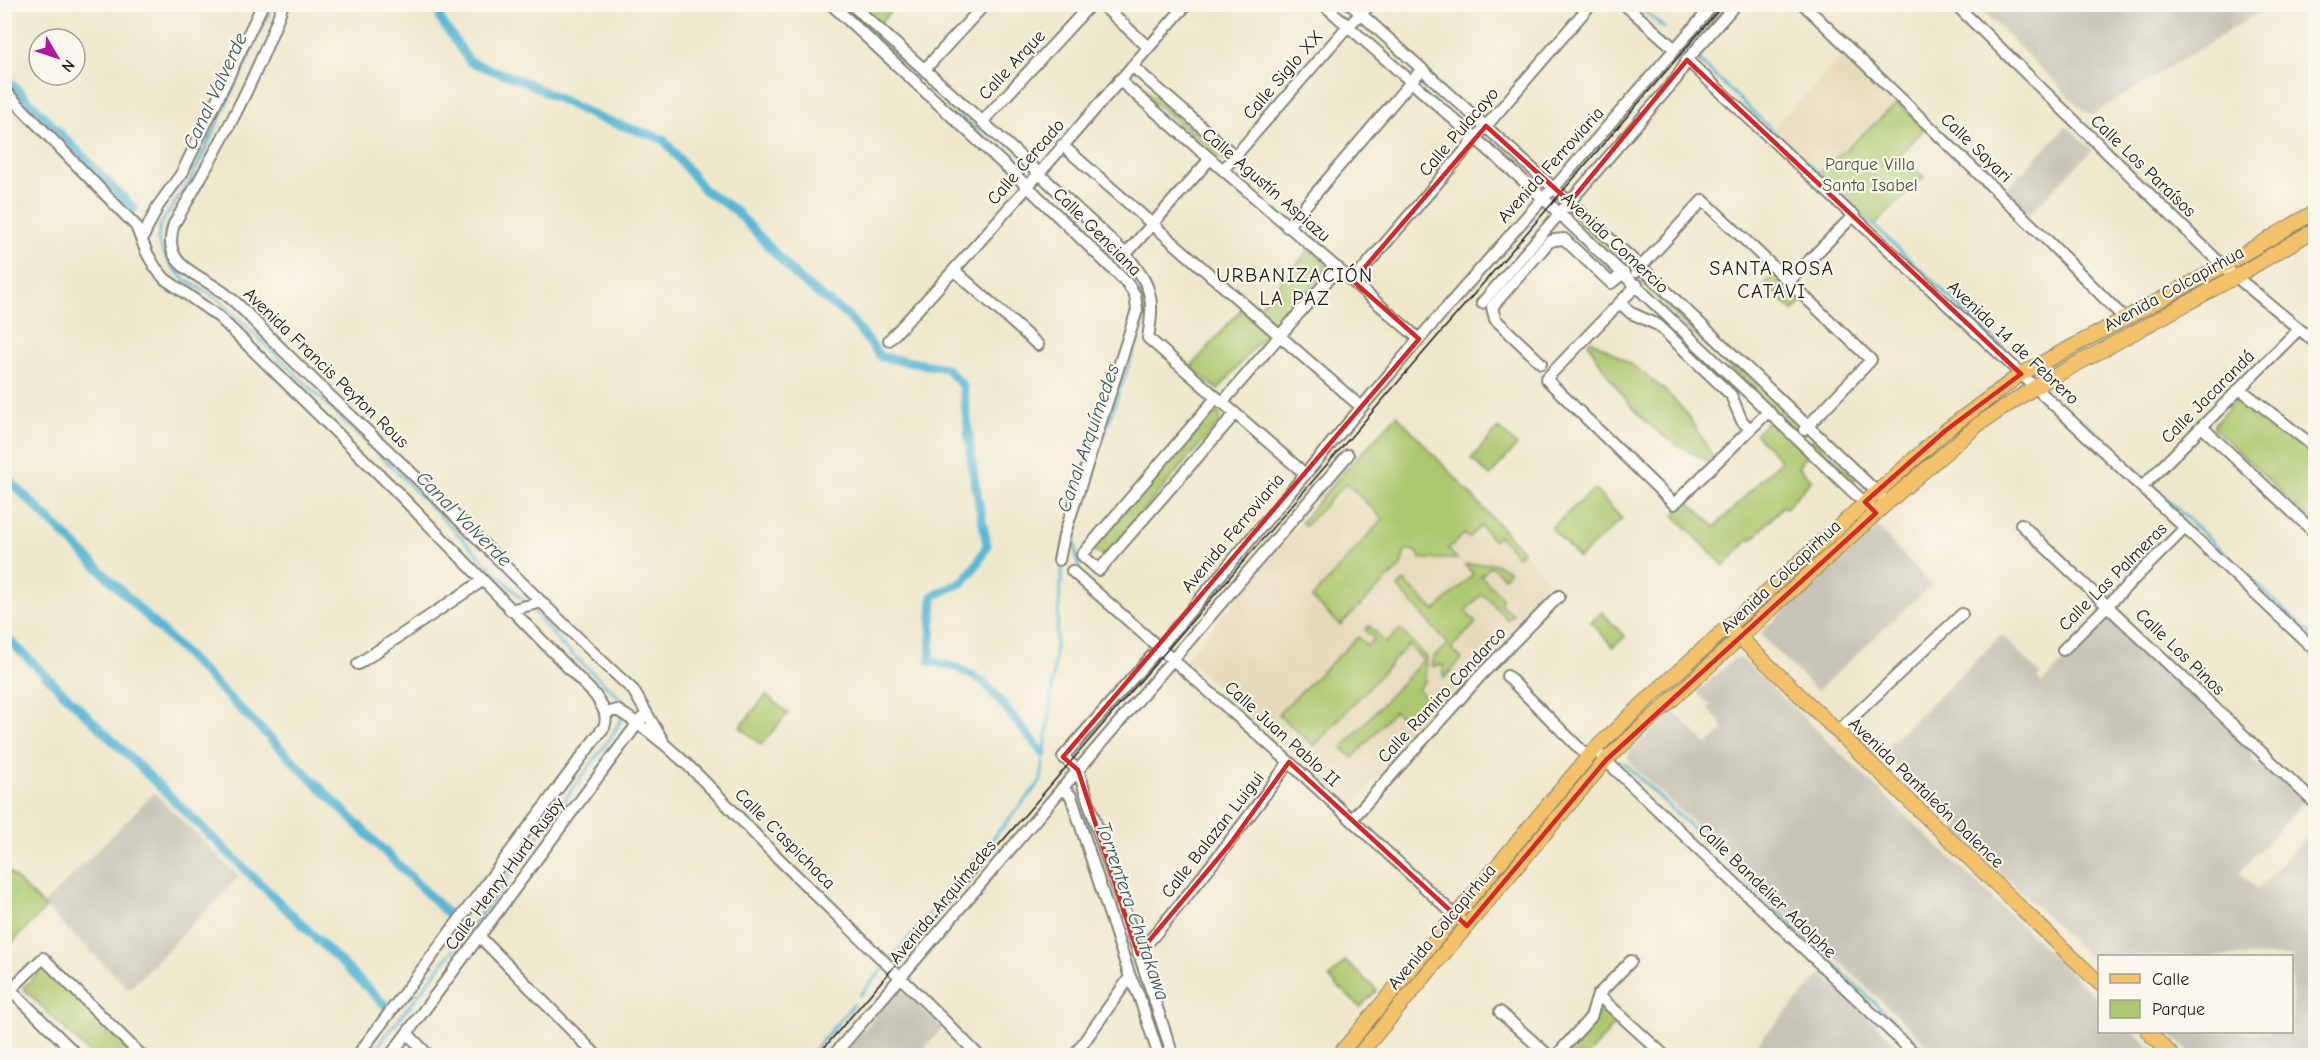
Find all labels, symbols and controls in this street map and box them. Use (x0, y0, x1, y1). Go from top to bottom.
street label: Calle Arque (974, 26, 1050, 104)
street label: Calle Siglo XX (1239, 26, 1327, 124)
north arrow (27, 27, 87, 87)
water label: Canal Valverde (178, 29, 252, 153)
text: N (58, 56, 78, 76)
street label: Calle Pulacayo (1415, 83, 1503, 181)
street label: Avenida Ferroviaria (1493, 103, 1609, 227)
street label: Calle Sayari (1936, 109, 2016, 187)
street label: Calle Los Paraísos (2086, 111, 2200, 221)
street label: Calle Cercado (983, 115, 1069, 209)
street label: Calle Agustín Aspiazu (1198, 124, 1334, 246)
park label: Parque Villa Santa Isabel (1822, 154, 1918, 196)
street label: Calle Genciana (1048, 183, 1146, 281)
street label: Avenida Comercio (1557, 188, 1673, 298)
street label: Avenida Colcapirhua (2100, 242, 2248, 336)
district label: SANTA ROSA CATAVI (1709, 257, 1835, 303)
district label: URBANIZACIÓN LA PAZ (1216, 263, 1374, 310)
street label: Avenida 14 de Febrero (1943, 277, 2083, 409)
street label: Avenida Francis Peyton Rous (239, 284, 413, 452)
street label: Calle Jacarandá (2157, 346, 2259, 448)
water label: Canal Arquímedes (1052, 360, 1124, 515)
water label: Canal Valverde (411, 466, 517, 572)
street label: Avenida Ferroviaria (1177, 469, 1289, 597)
street label: Avenida Colcapirhua (1716, 516, 1846, 638)
street label: Calle Las Palmeras (2054, 518, 2172, 636)
street label: Calle Los Pinos (2131, 604, 2229, 700)
street label: Calle Ramiro Condarco (1373, 623, 1511, 767)
street label: Calle Juan Pablo II (1220, 677, 1344, 791)
street label: Avenida Pantaleón Dalence (1844, 713, 2008, 873)
street label: Calle Balazan Luigui (1157, 768, 1269, 902)
street label: Calle C'aspichaca (730, 784, 840, 894)
street label: Calle Henry Hurd Rusby (441, 793, 570, 955)
water label: Torrentera Chutakawa (1092, 819, 1174, 1003)
street label: Calle Bandelier Adolphe (1693, 820, 1841, 962)
street label: Avenida Arquímedes (885, 836, 1001, 968)
street label: Avenida Colcapirhua (1384, 860, 1500, 994)
legend (2098, 955, 2293, 1033)
text: Calle (2152, 969, 2189, 990)
text: Parque (2152, 999, 2205, 1020)

